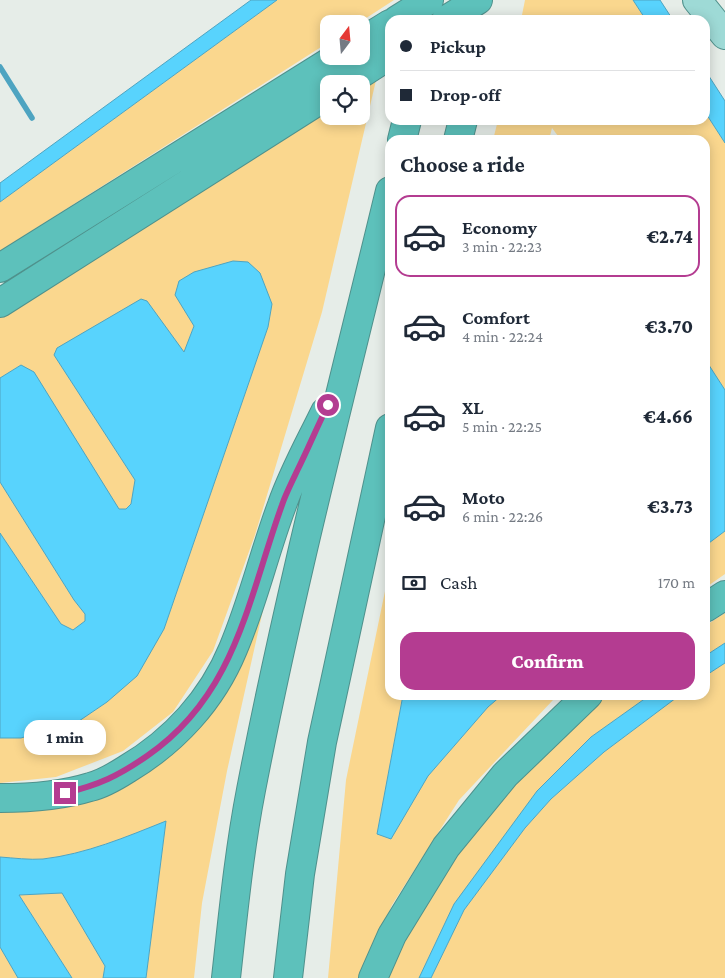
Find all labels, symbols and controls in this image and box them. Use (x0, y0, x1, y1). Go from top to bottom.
north arrow (320, 15, 370, 65)
map controls (320, 15, 370, 125)
text: Pickup (430, 36, 486, 57)
button: locate (320, 75, 370, 125)
text: Drop-off (430, 84, 501, 105)
text: Choose a ride (400, 152, 525, 177)
icon: car (402, 214, 447, 259)
text: Economy (462, 217, 537, 238)
text: €2.74 (646, 226, 693, 247)
text: 3 min · 22:23 (462, 238, 542, 255)
icon: car (402, 304, 447, 349)
text: Comfort (462, 307, 530, 328)
text: €3.70 (645, 316, 693, 337)
text: 4 min · 22:24 (462, 328, 543, 345)
route start (317, 394, 339, 416)
icon: car (402, 394, 447, 439)
text: XL (462, 397, 484, 418)
text: €4.66 (643, 406, 693, 427)
text: 5 min · 22:25 (462, 418, 542, 435)
icon: car (402, 484, 447, 529)
text: Moto (462, 487, 505, 508)
text: €3.73 (647, 496, 693, 517)
text: 6 min · 22:26 (462, 508, 543, 525)
icon: cash (400, 569, 428, 597)
text: Cash (440, 572, 478, 593)
text: 170 m (658, 574, 695, 591)
button: Confirm (400, 632, 695, 690)
callout: 1 min (24, 720, 106, 756)
text: 1 min (46, 729, 84, 746)
route end (54, 782, 76, 804)

